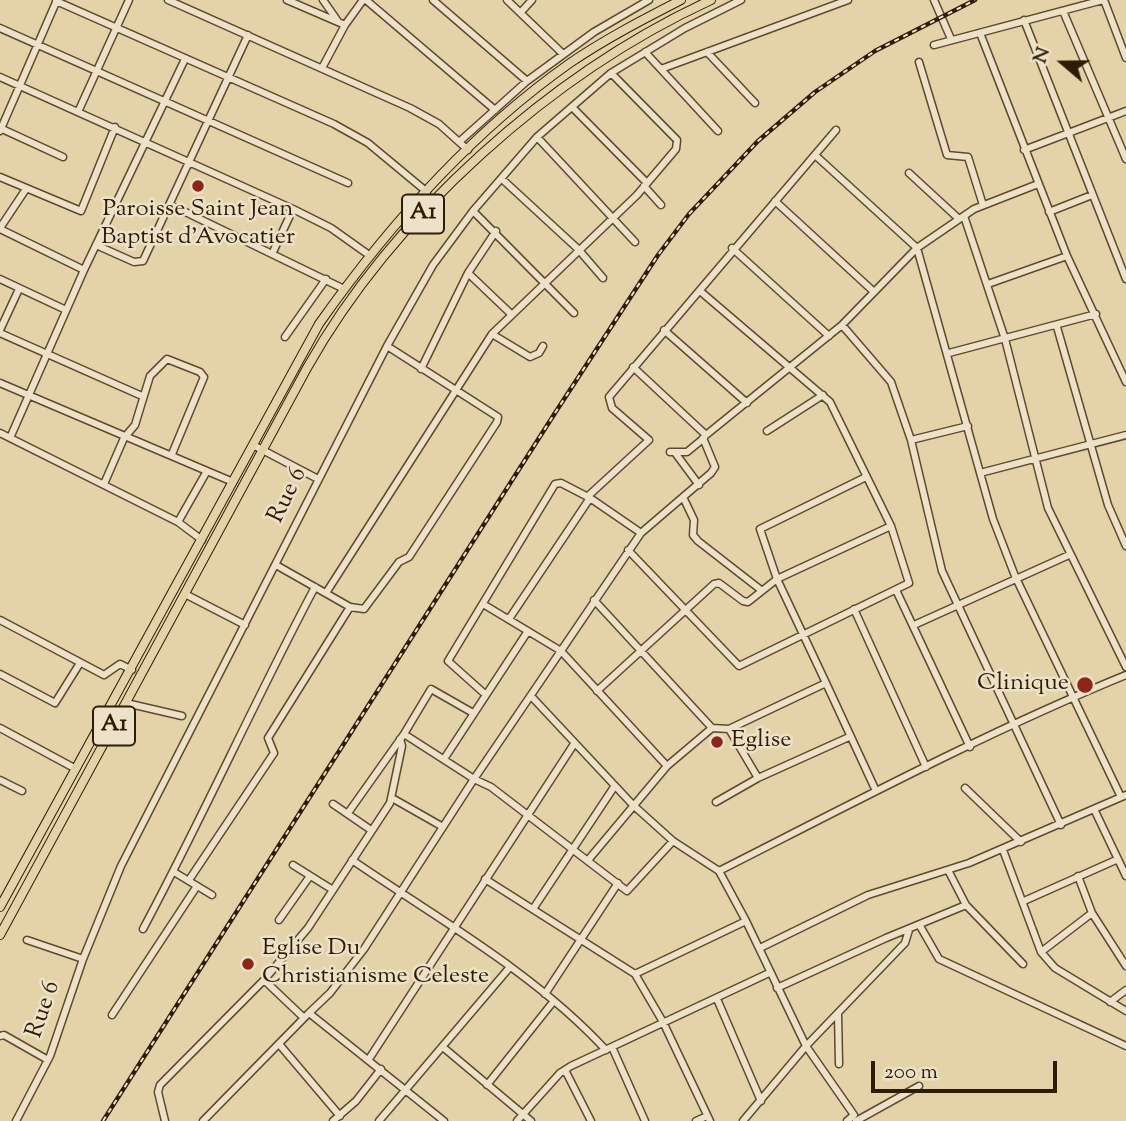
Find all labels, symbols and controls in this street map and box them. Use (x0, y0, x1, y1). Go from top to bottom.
north arrow (1028, 28, 1098, 98)
text: N (1028, 44, 1058, 67)
marker: Paroisse Saint Jean Baptist d’Avocatier (190, 178, 206, 194)
road number: A1 (402, 195, 444, 234)
place label: Paroisse Saint Jean Baptist d’Avocatier (101, 197, 295, 253)
street label: Rue 6 (263, 463, 315, 529)
place label: Clinique (977, 671, 1069, 699)
marker: Clinique (1075, 675, 1095, 695)
road number: A1 (93, 706, 135, 746)
place label: Eglise (731, 728, 791, 756)
marker: Eglise (709, 734, 725, 750)
place label: Eglise Du Christianisme Celeste (262, 936, 489, 992)
marker: Eglise Du Christianisme Celeste (240, 956, 256, 972)
street label: Rue 6 (22, 978, 68, 1042)
scale bar (874, 1048, 1060, 1092)
text: 200 m (884, 1058, 938, 1088)

